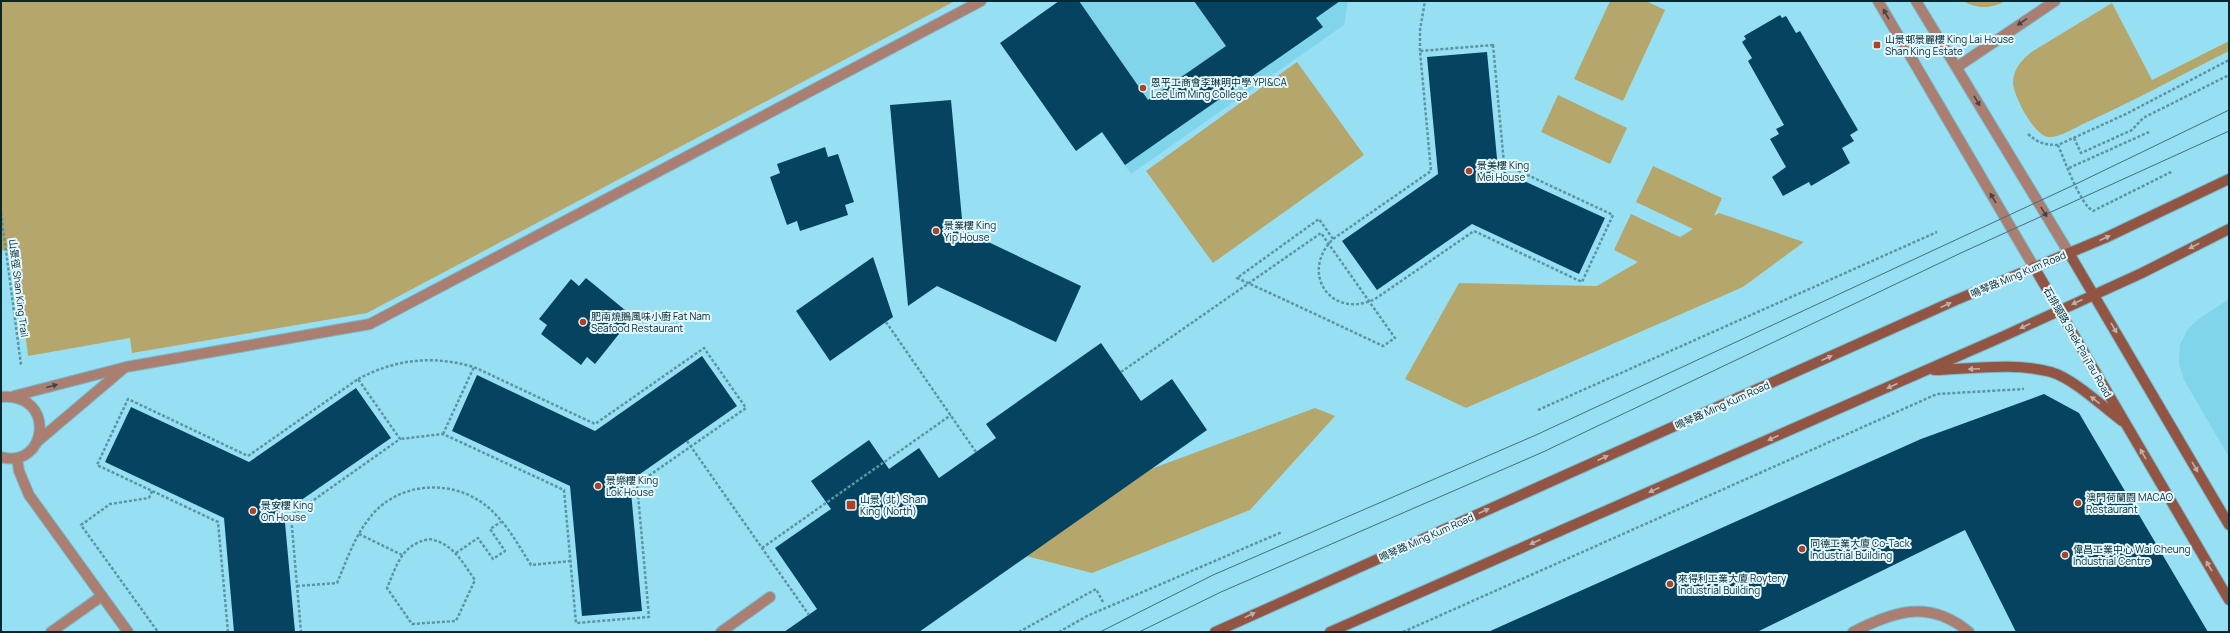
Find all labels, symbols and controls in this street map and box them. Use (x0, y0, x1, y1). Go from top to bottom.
one-way arrow (1882, 8, 1889, 20)
one-way arrow (2017, 18, 2028, 26)
place label: 山景邨景麗樓 King Lai House Shan King Estate (1885, 32, 2014, 58)
marker: 山景邨景麗樓 King Lai House Shan King Estate (1872, 40, 1882, 50)
place label: 恩平工商會李琳明中學 YPI&CA Lee Lim Ming College (1151, 75, 1287, 101)
marker: 恩平工商會李琳明中學 YPI&CA Lee Lim Ming College (1138, 83, 1148, 93)
one-way arrow (1973, 95, 1980, 107)
place label: 景美樓 King Mei House (1477, 158, 1529, 184)
marker: 景美樓 King Mei House (1464, 166, 1474, 176)
one-way arrow (1989, 192, 1996, 204)
one-way arrow (2040, 207, 2048, 217)
place label: 景業樓 King Yip House (944, 218, 996, 244)
marker: 景業樓 King Yip House (931, 226, 941, 236)
one-way arrow (2099, 234, 2111, 240)
street label: 山景徑 Shan King Trail (6, 238, 32, 338)
one-way arrow (2188, 243, 2200, 250)
street label: 鳴琴路 Ming Kum Road (1968, 248, 2068, 300)
street label: 石排頭路 Shek Pai Tau Road (2041, 284, 2115, 400)
one-way arrow (2071, 299, 2083, 305)
one-way arrow (1940, 301, 1952, 307)
place label: 肥南燒鵝風味小廚 Fat Nam Seafood Restaurant (591, 309, 710, 335)
marker: 肥南燒鵝風味小廚 Fat Nam Seafood Restaurant (578, 317, 588, 327)
one-way arrow (2111, 322, 2118, 334)
one-way arrow (2019, 323, 2030, 329)
one-way arrow (1822, 355, 1833, 361)
one-way arrow (1968, 365, 1980, 372)
street label: 鳴琴路 Ming Kum Road (1672, 378, 1772, 432)
one-way arrow (45, 383, 58, 389)
one-way arrow (1886, 383, 1897, 389)
one-way arrow (2090, 396, 2101, 405)
one-way arrow (1767, 435, 1778, 441)
one-way arrow (2140, 448, 2147, 460)
one-way arrow (1597, 455, 1608, 461)
one-way arrow (2191, 461, 2198, 473)
place label: 景樂樓 King Lok House (606, 473, 658, 499)
marker: 景樂樓 King Lok House (593, 481, 603, 491)
one-way arrow (1648, 487, 1659, 493)
place label: 澳門荷蘭園 MACAO Restaurant (2086, 490, 2173, 516)
place label: 山景 (北) Shan King (North) (860, 492, 926, 518)
place label: 景安樓 King On House (261, 498, 313, 524)
marker: 澳門荷蘭園 MACAO Restaurant (2073, 498, 2083, 508)
marker: 山景 (北) Shan King (North) (845, 499, 857, 511)
marker: 景安樓 King On House (248, 506, 258, 516)
one-way arrow (1479, 508, 1490, 514)
street label: 鳴琴路 Ming Kum Road (1376, 510, 1476, 564)
place label: 同德工業大廈 Co-Tack Industrial Building (1810, 536, 1911, 562)
one-way arrow (1528, 540, 1540, 546)
place label: 偉昌工業中心 Wai Cheung Industrial Centre (2073, 542, 2191, 568)
marker: 同德工業大廈 Co-Tack Industrial Building (1797, 544, 1807, 554)
marker: 偉昌工業中心 Wai Cheung Industrial Centre (2060, 550, 2070, 560)
one-way arrow (2206, 560, 2213, 572)
place label: 來得利工業大廈 Roytery Industrial Building (1678, 571, 1787, 597)
marker: 來得利工業大廈 Roytery Industrial Building (1665, 579, 1675, 589)
one-way arrow (1245, 612, 1256, 618)

